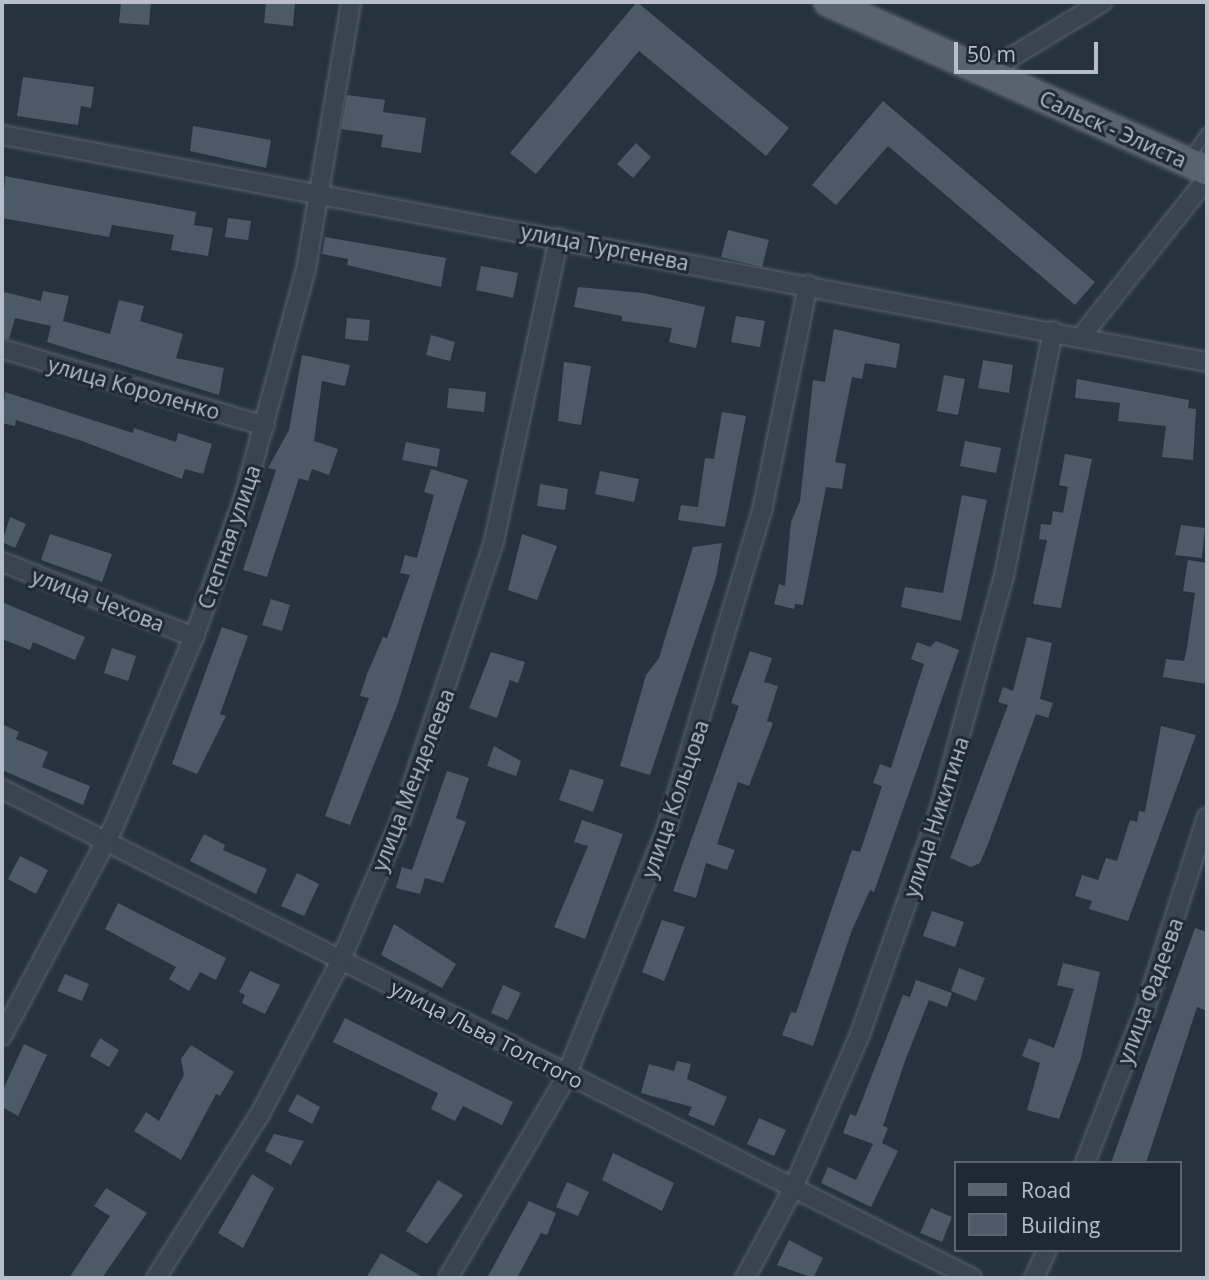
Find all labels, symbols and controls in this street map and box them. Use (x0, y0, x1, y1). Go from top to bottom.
scale bar (957, 28, 1100, 72)
text: 50 m (967, 40, 1016, 68)
street label: Сальск - Элиста (1036, 85, 1190, 173)
street label: улица Тургенева (519, 218, 691, 276)
street label: улица Короленко (45, 351, 223, 425)
street label: Степная улица (193, 462, 265, 612)
street label: улица Чехова (28, 563, 168, 637)
street label: улица Менделеева (367, 685, 459, 875)
street label: улица Кольцова (636, 717, 714, 881)
street label: улица Никитина (898, 734, 974, 900)
street label: улица Фадеева (1112, 914, 1188, 1068)
street label: улица Льва Толстого (386, 974, 588, 1094)
legend (954, 1161, 1181, 1252)
text: Road (1021, 1176, 1071, 1204)
text: Building (1021, 1211, 1100, 1239)

